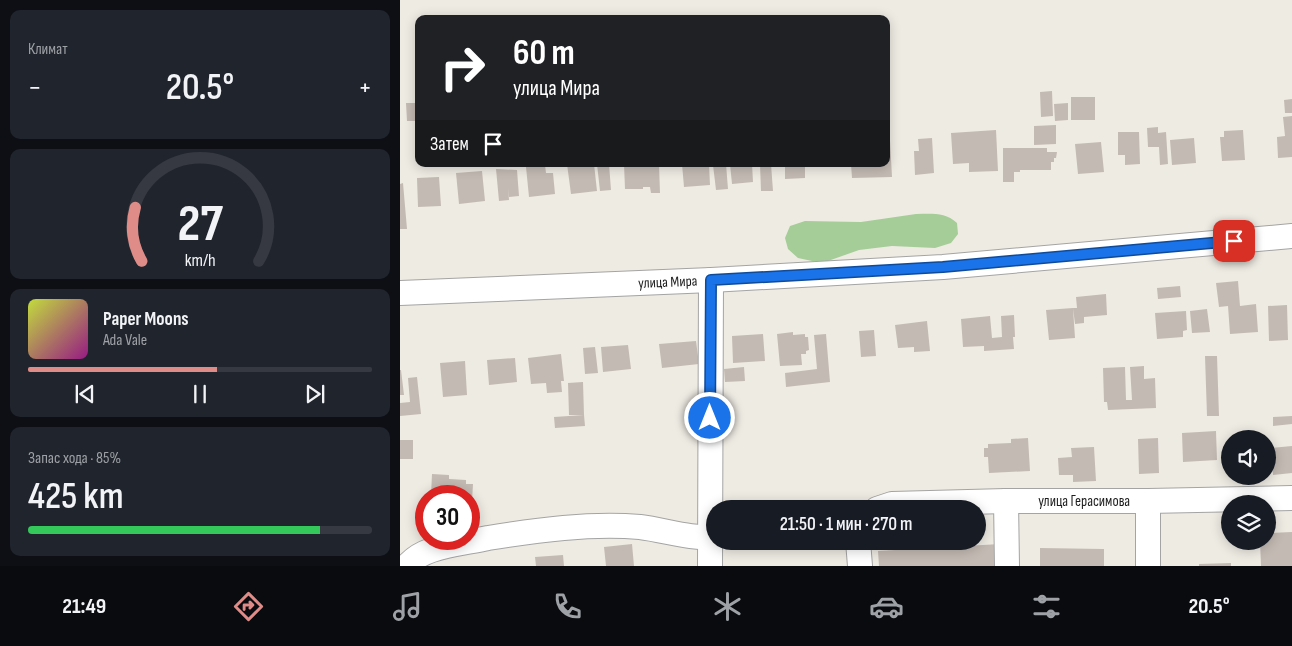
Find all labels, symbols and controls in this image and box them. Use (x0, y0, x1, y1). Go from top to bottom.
text: 60 m (513, 32, 575, 75)
icon: right (430, 35, 495, 100)
text: Климат (28, 40, 68, 59)
text: 20.5° (166, 65, 234, 110)
text: − (28, 71, 42, 104)
text: + (358, 71, 372, 104)
text: улица Мира (513, 75, 600, 102)
icon: arrive (479, 130, 507, 158)
text: Затем (430, 133, 469, 156)
text: 27 (177, 193, 223, 256)
pin (1213, 220, 1255, 262)
icon: arrive (1220, 227, 1248, 255)
text: km/h (185, 250, 215, 271)
street label: улица Мира (638, 271, 698, 293)
text: Paper Moons (103, 308, 189, 331)
text: Ada Vale (103, 331, 147, 350)
icon: previous (71, 380, 99, 408)
icon: pause (186, 380, 214, 408)
icon: next (301, 380, 329, 408)
position arrow (683, 391, 735, 443)
map controls (1221, 430, 1276, 550)
button: sound (1221, 430, 1276, 485)
text: Запас хода · 85% (28, 449, 121, 468)
text: 425 km (28, 474, 124, 519)
speed limit sign: 30 (415, 485, 480, 550)
street label: улица Герасимова (1038, 492, 1130, 511)
button: layers (1221, 495, 1276, 550)
text: 21:50 · 1 мин · 270 m (780, 513, 912, 536)
icon: directions (231, 589, 266, 624)
icon: music (390, 589, 425, 624)
icon: phone (550, 589, 585, 624)
icon: climate (710, 589, 745, 624)
icon: car (869, 589, 904, 624)
icon: filters (1029, 589, 1064, 624)
text: 21:49 (62, 593, 106, 620)
text: 20.5° (1188, 593, 1230, 620)

